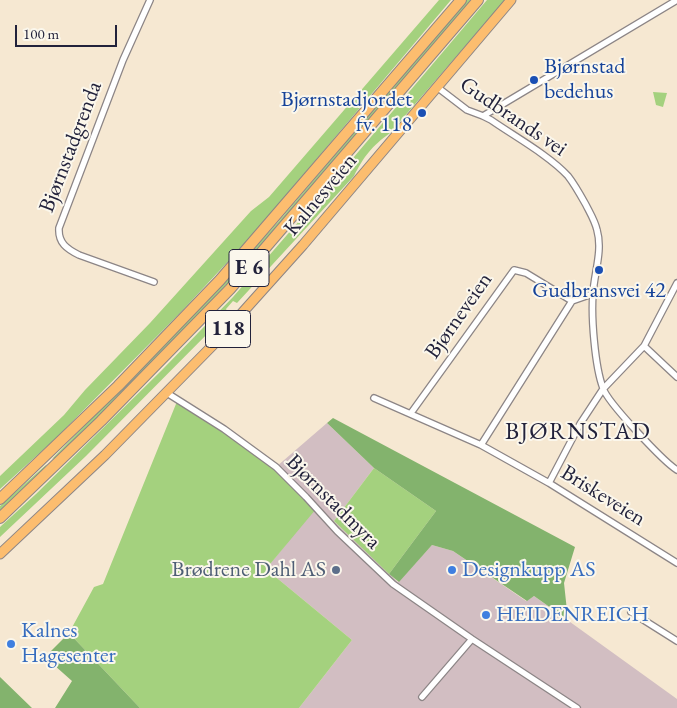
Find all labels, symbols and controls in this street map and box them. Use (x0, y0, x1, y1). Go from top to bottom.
scale bar (18, 15, 120, 47)
text: 100 m (23, 24, 59, 43)
place label: Bjørnstad bedehus (544, 54, 625, 106)
street label: Gudbrands vei (454, 72, 572, 162)
marker: Bjørnstad bedehus (528, 74, 540, 86)
street label: Bjørnstadgrenda (34, 78, 108, 216)
place label: Bjørnstadjordet fv. 118 (281, 87, 412, 138)
marker: Bjørnstadjordet fv. 118 (416, 107, 428, 119)
street label: Kalnesveien (279, 148, 363, 242)
road number: E 6 (229, 250, 269, 286)
marker: Gudbransvei 42 (593, 264, 605, 276)
street label: Bjørneveien (420, 268, 498, 364)
place label: Gudbransvei 42 (532, 278, 666, 304)
road number: 118 (206, 310, 250, 348)
district label: BJØRNSTAD (504, 418, 652, 446)
street label: Bjørnstadmyra (280, 449, 386, 555)
street label: Briskeveien (556, 460, 650, 532)
place label: Brødrene Dahl AS (172, 557, 326, 583)
place label: Designkupp AS (462, 557, 595, 583)
marker: Brødrene Dahl AS (330, 564, 342, 576)
marker: Designkupp AS (446, 564, 458, 576)
place label: HEIDENREICH (496, 602, 649, 628)
marker: HEIDENREICH (480, 609, 492, 621)
place label: Kalnes Hagesenter (21, 618, 116, 670)
marker: Kalnes Hagesenter (5, 638, 17, 650)

